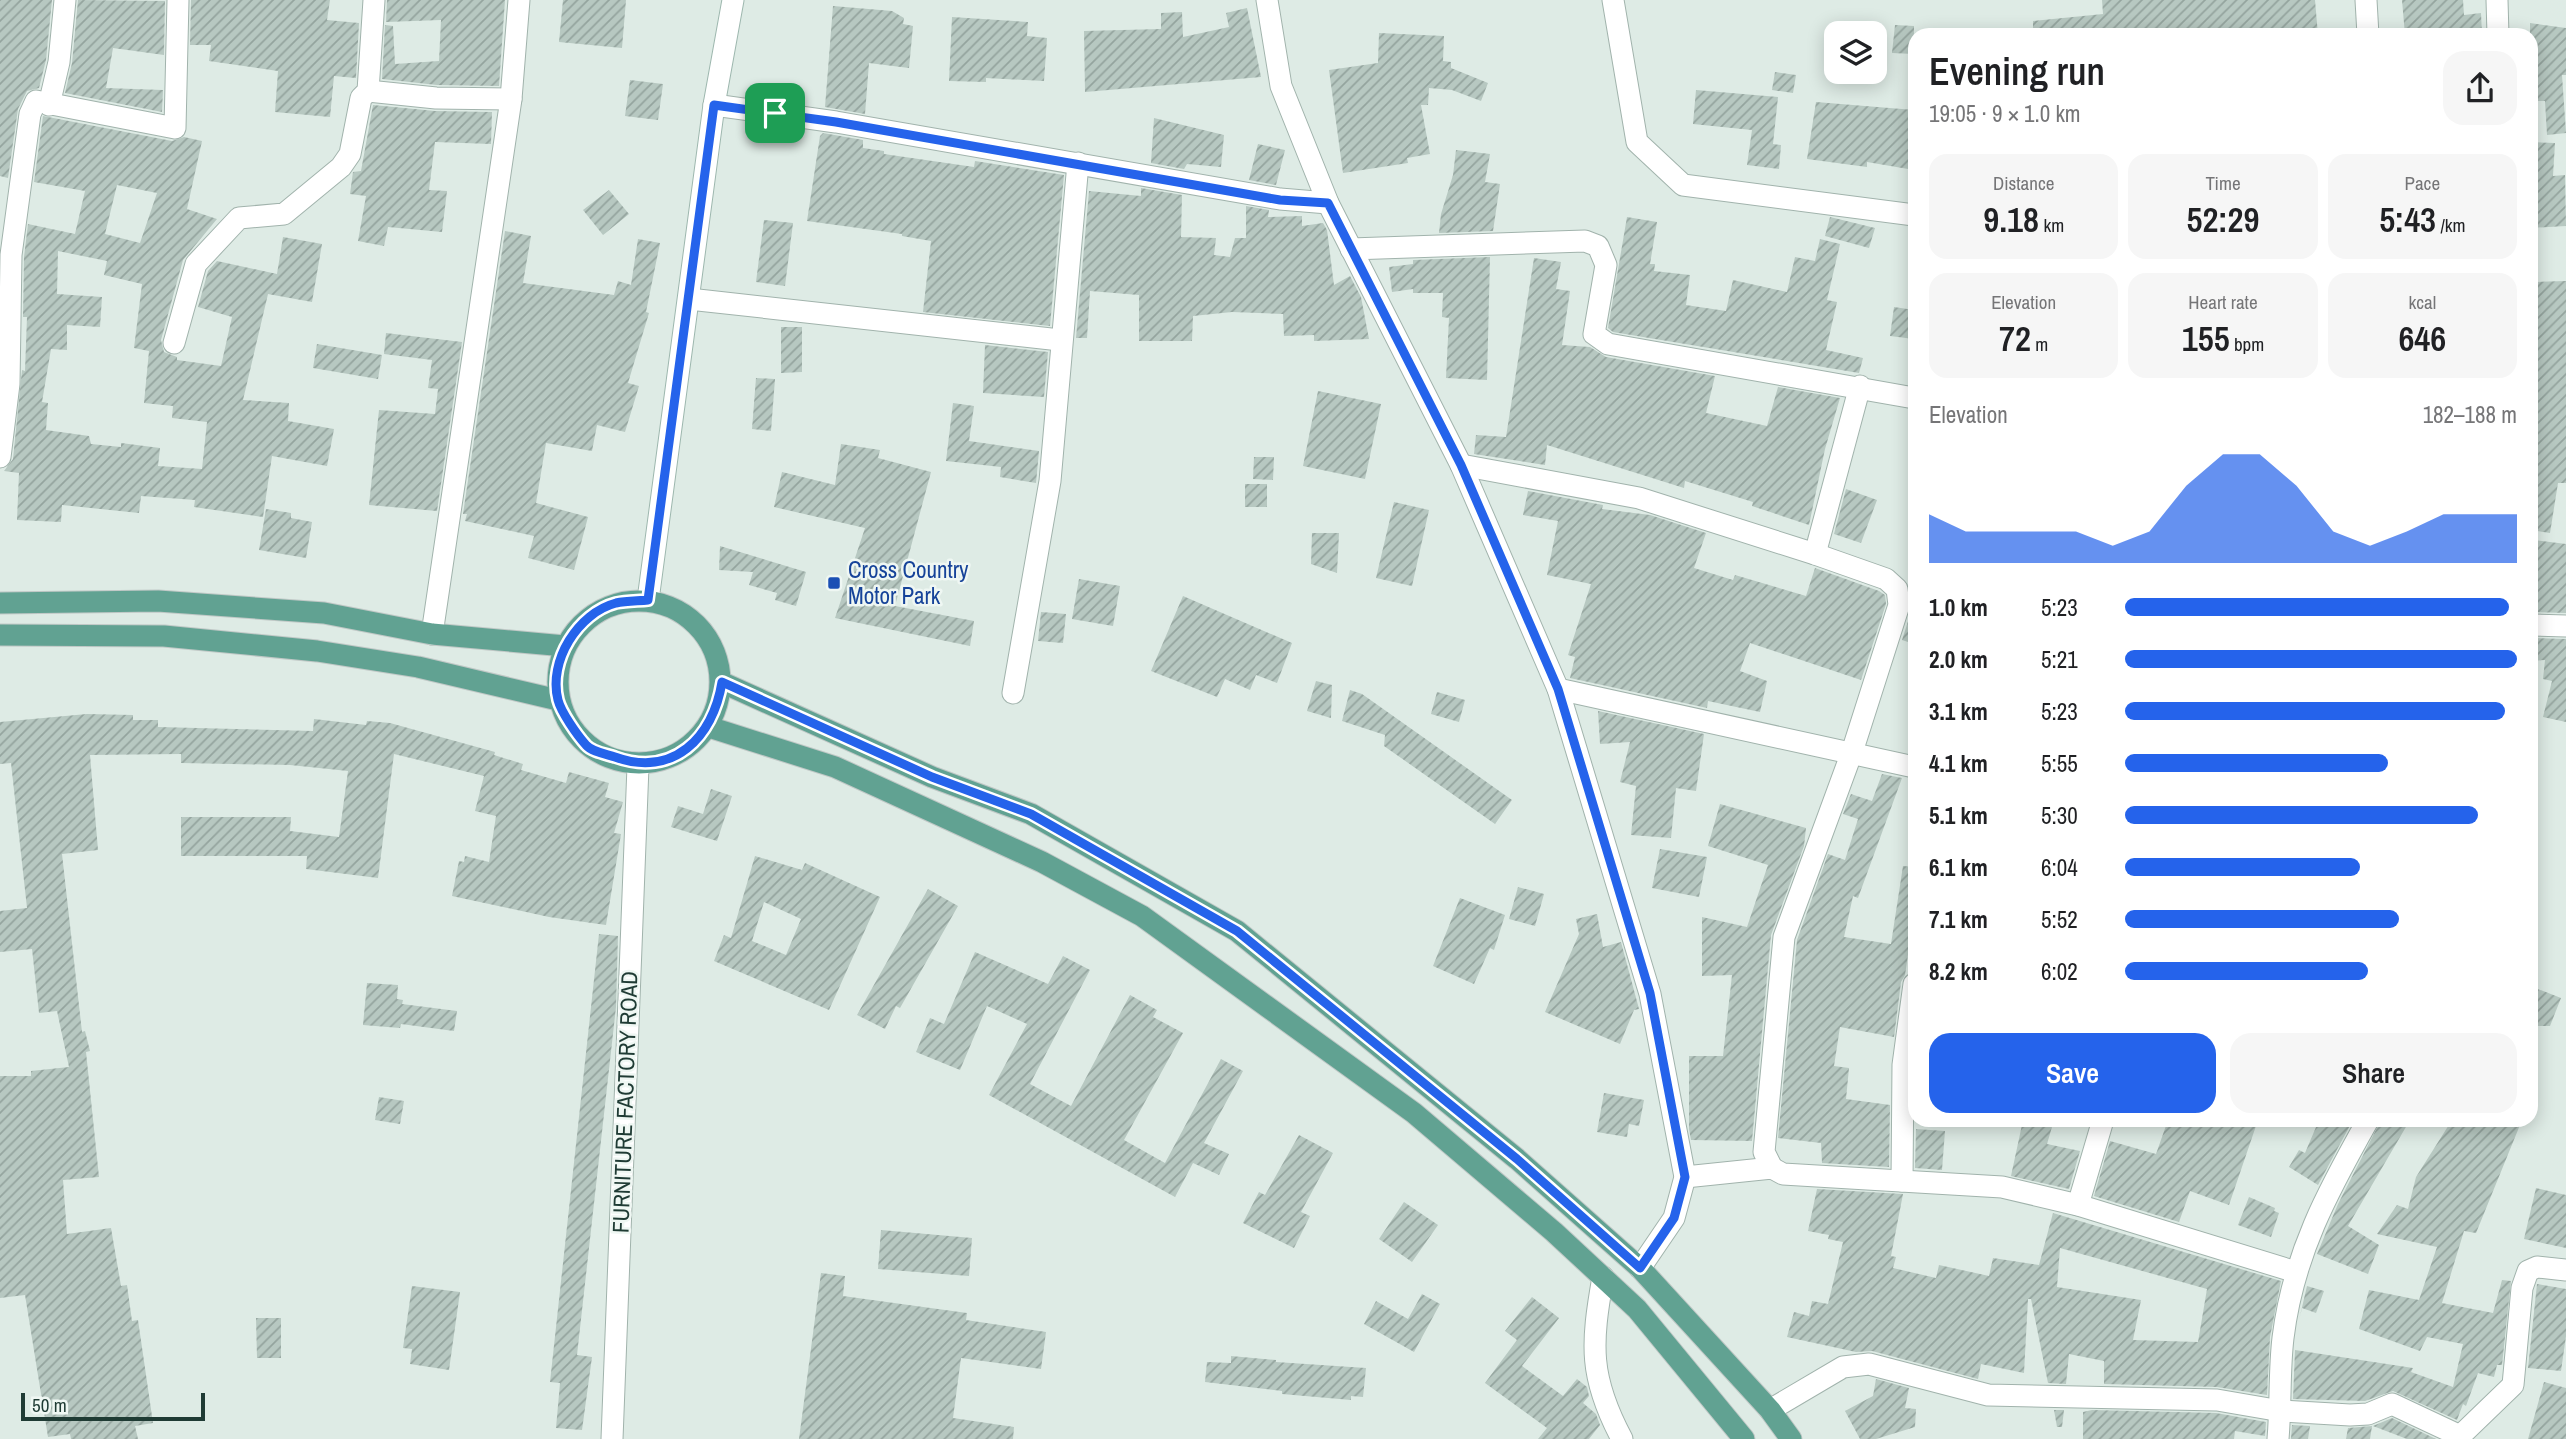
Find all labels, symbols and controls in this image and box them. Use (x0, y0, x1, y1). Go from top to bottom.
map controls (1824, 21, 1887, 84)
button: layers (1824, 21, 1887, 84)
text: Evening run (1929, 46, 2105, 97)
button: share (2443, 51, 2517, 125)
pin (745, 83, 805, 143)
icon: arrive (756, 94, 794, 132)
text: 19:05 · 9 × 1.0 km (1929, 98, 2081, 129)
text: Distance (1993, 170, 2054, 196)
text: Time (2205, 170, 2241, 196)
text: Pace (2405, 170, 2440, 196)
text: 9.18 (1983, 196, 2039, 243)
text: 52:29 (2187, 196, 2259, 243)
text: 5:43 (2379, 196, 2436, 243)
text: km (2039, 212, 2064, 238)
text: /km (2436, 212, 2466, 238)
text: Elevation (1991, 289, 2056, 315)
text: Heart rate (2188, 289, 2258, 315)
text: kcal (2408, 289, 2436, 315)
text: 72 (1999, 315, 2031, 362)
text: 155 (2182, 315, 2230, 362)
text: 646 (2398, 315, 2446, 362)
text: m (2031, 331, 2048, 357)
text: bpm (2230, 331, 2264, 357)
text: Elevation (1929, 399, 2008, 430)
text: 182–188 m (2423, 399, 2517, 430)
place label: Cross Country Motor Park (848, 554, 969, 611)
marker: Cross Country Motor Park (826, 575, 842, 591)
text: 1.0 km (1929, 592, 1988, 623)
text: 5:23 (2041, 592, 2078, 623)
text: 2.0 km (1929, 644, 1988, 675)
text: 5:21 (2041, 644, 2078, 675)
text: 3.1 km (1929, 696, 1988, 727)
text: 5:23 (2041, 696, 2078, 727)
text: 4.1 km (1929, 748, 1988, 779)
text: 5:55 (2041, 748, 2078, 779)
text: 5.1 km (1929, 800, 1988, 831)
text: 5:30 (2041, 800, 2078, 831)
text: 6.1 km (1929, 852, 1988, 883)
text: 6:04 (2041, 852, 2078, 883)
text: 7.1 km (1929, 904, 1988, 935)
text: 5:52 (2041, 904, 2078, 935)
text: 8.2 km (1929, 956, 1988, 987)
text: 6:02 (2041, 956, 2078, 987)
street label: FURNITURE FACTORY ROAD (604, 970, 645, 1233)
button: Save (1929, 1033, 2216, 1113)
button: Share (2230, 1033, 2517, 1113)
scale bar (21, 1390, 205, 1422)
text: 50 m (32, 1392, 67, 1418)

